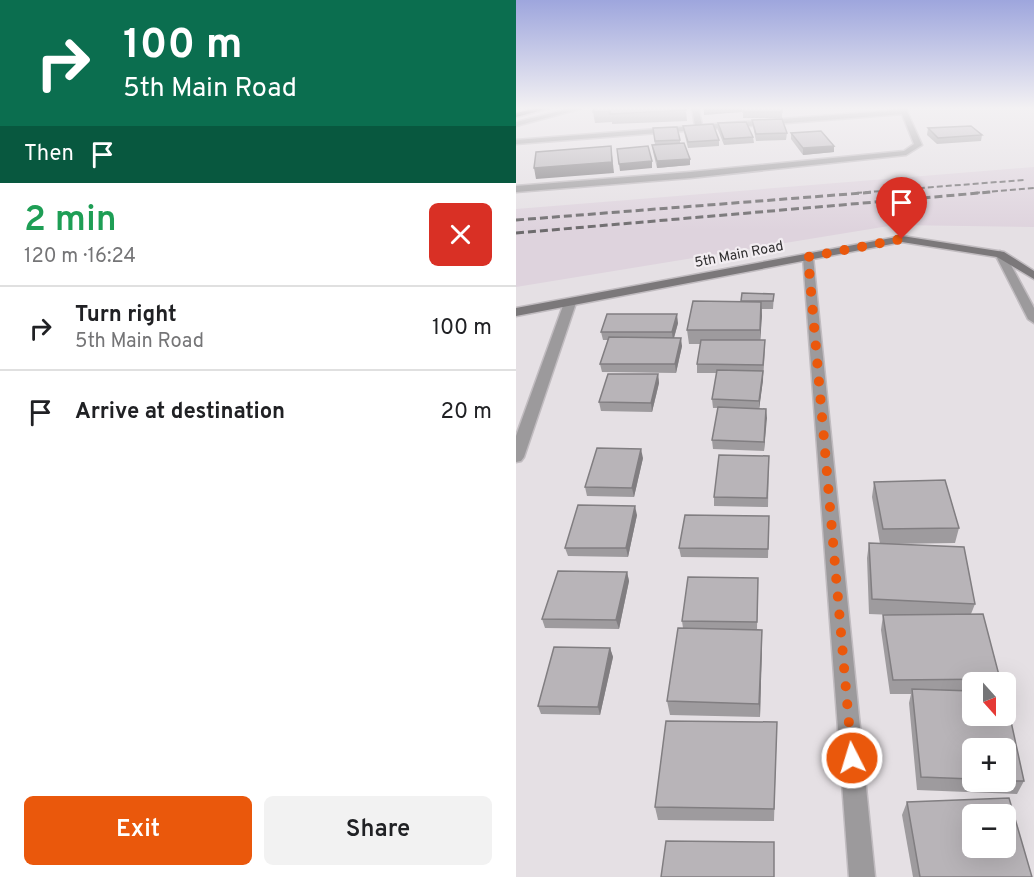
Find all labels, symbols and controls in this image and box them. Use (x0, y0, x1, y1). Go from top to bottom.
text: 100 m (123, 20, 242, 73)
icon: right (24, 24, 102, 102)
text: 5th Main Road (123, 72, 297, 106)
icon: arrive (86, 138, 119, 171)
text: Then (24, 141, 74, 168)
pin (876, 177, 927, 239)
icon: arrive (885, 186, 918, 219)
text: 2 min (24, 198, 117, 244)
button: close (429, 203, 492, 266)
street label: 5th Main Road (693, 238, 785, 272)
text: 120 m · 16:24 (24, 244, 136, 270)
text: Turn right (75, 302, 177, 329)
icon: right (24, 312, 57, 345)
text: 100 m (432, 315, 492, 342)
text: 5th Main Road (75, 329, 204, 355)
icon: arrive (24, 396, 57, 429)
text: Arrive at destination (75, 399, 285, 426)
text: 20 m (441, 399, 492, 426)
north arrow (962, 672, 1016, 726)
map controls (962, 672, 1016, 858)
position arrow (820, 726, 884, 790)
button: + (962, 738, 1016, 792)
button: Exit (24, 796, 252, 865)
button: Share (264, 796, 492, 865)
button: − (962, 804, 1016, 858)

